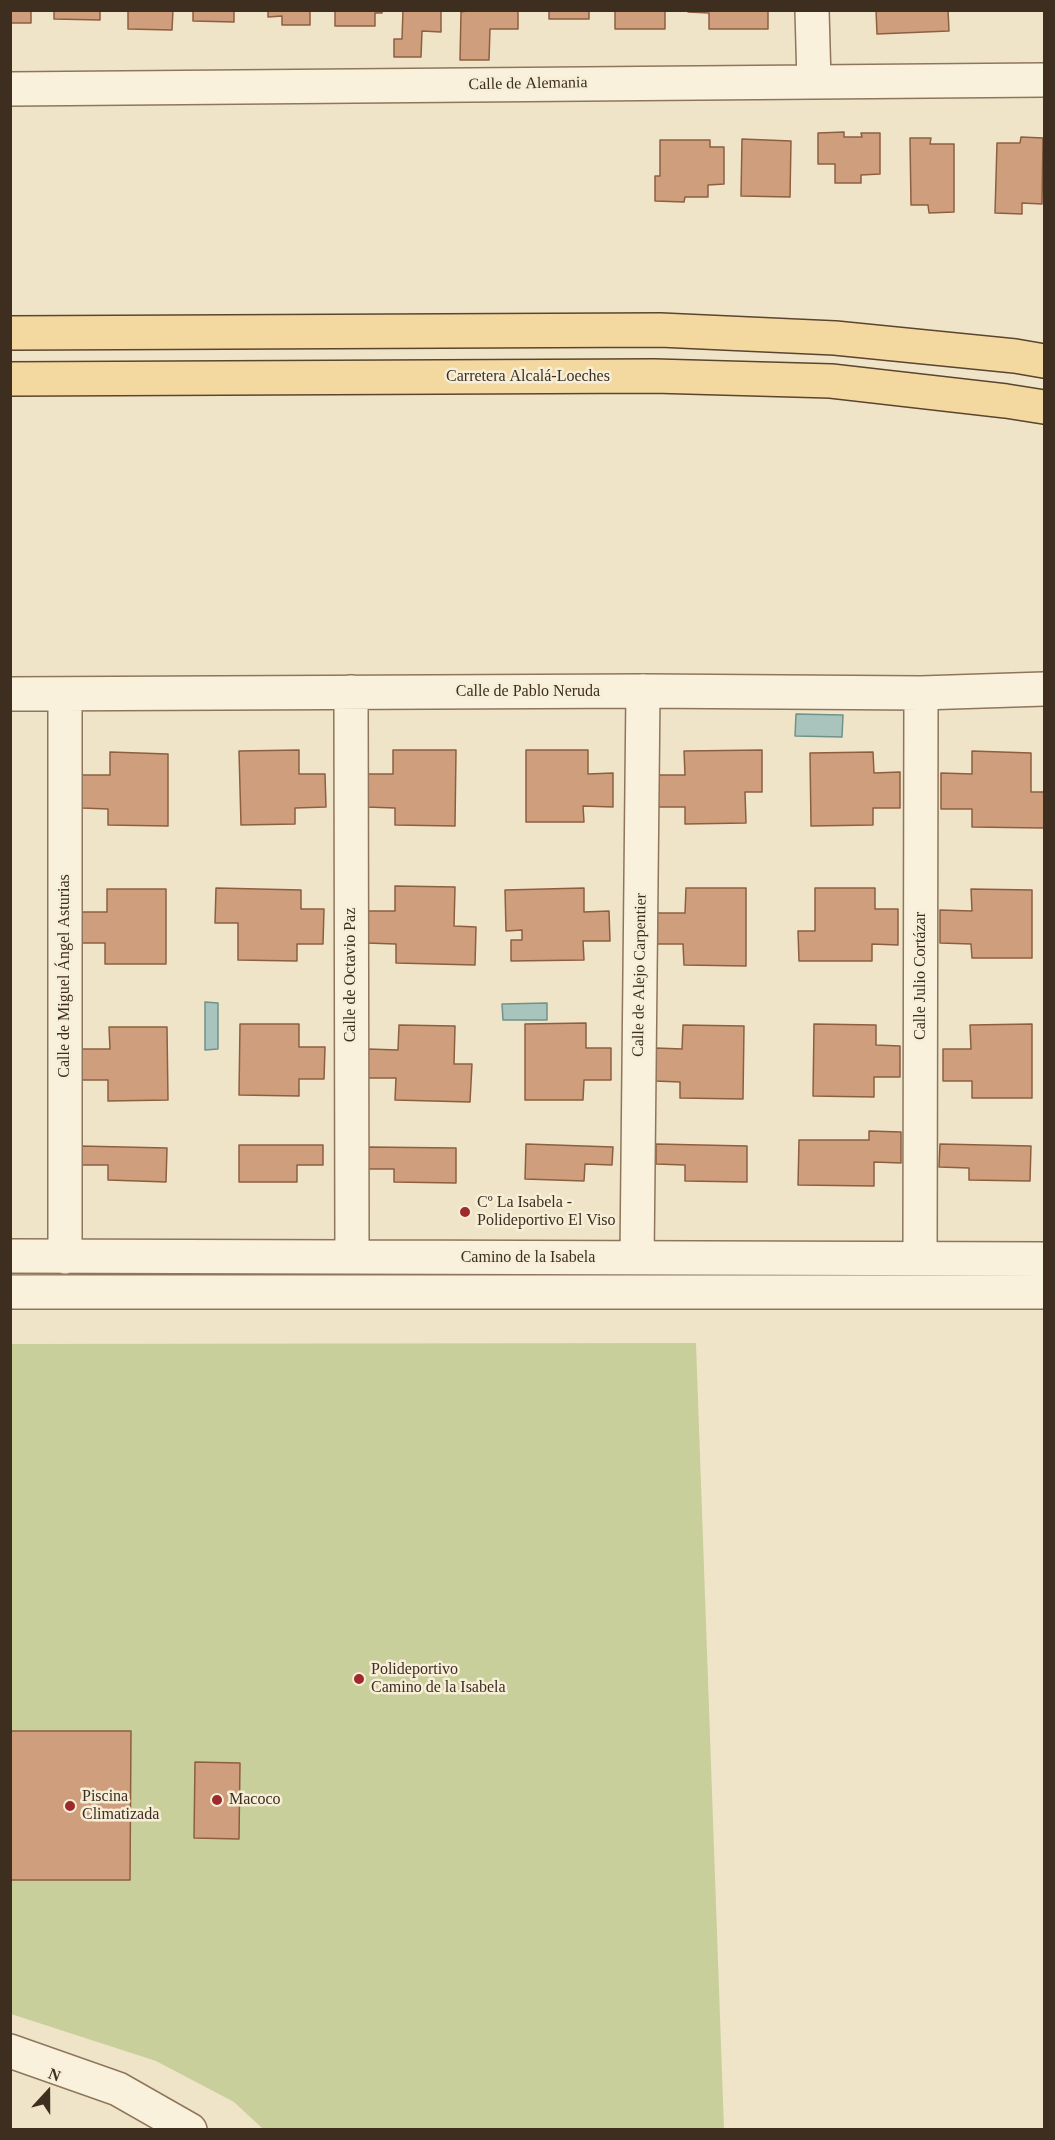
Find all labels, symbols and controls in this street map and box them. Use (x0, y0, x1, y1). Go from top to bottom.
street label: Calle de Alemania (468, 73, 588, 95)
street label: Carretera Alcalá-Loeches (446, 367, 610, 387)
street label: Calle de Pablo Neruda (456, 682, 600, 702)
street label: Calle de Miguel Ángel Asturias (55, 874, 75, 1078)
street label: Calle de Alejo Carpentier (629, 893, 651, 1057)
street label: Calle de Octavio Paz (341, 908, 361, 1042)
street label: Calle Julio Cortázar (911, 912, 931, 1040)
place label: Cº La Isabela - Polideportivo El Viso (477, 1193, 616, 1231)
marker: Cº La Isabela - Polideportivo El Viso (458, 1205, 472, 1219)
street label: Camino de la Isabela (461, 1248, 595, 1268)
place label: Polideportivo Camino de la Isabela (371, 1660, 506, 1698)
marker: Polideportivo Camino de la Isabela (352, 1672, 366, 1686)
place label: Piscina Climatizada (82, 1787, 159, 1825)
place label: Macoco (229, 1790, 281, 1810)
marker: Macoco (210, 1793, 224, 1807)
marker: Piscina Climatizada (63, 1799, 77, 1813)
north arrow (18, 2062, 78, 2122)
text: N (46, 2065, 63, 2085)

